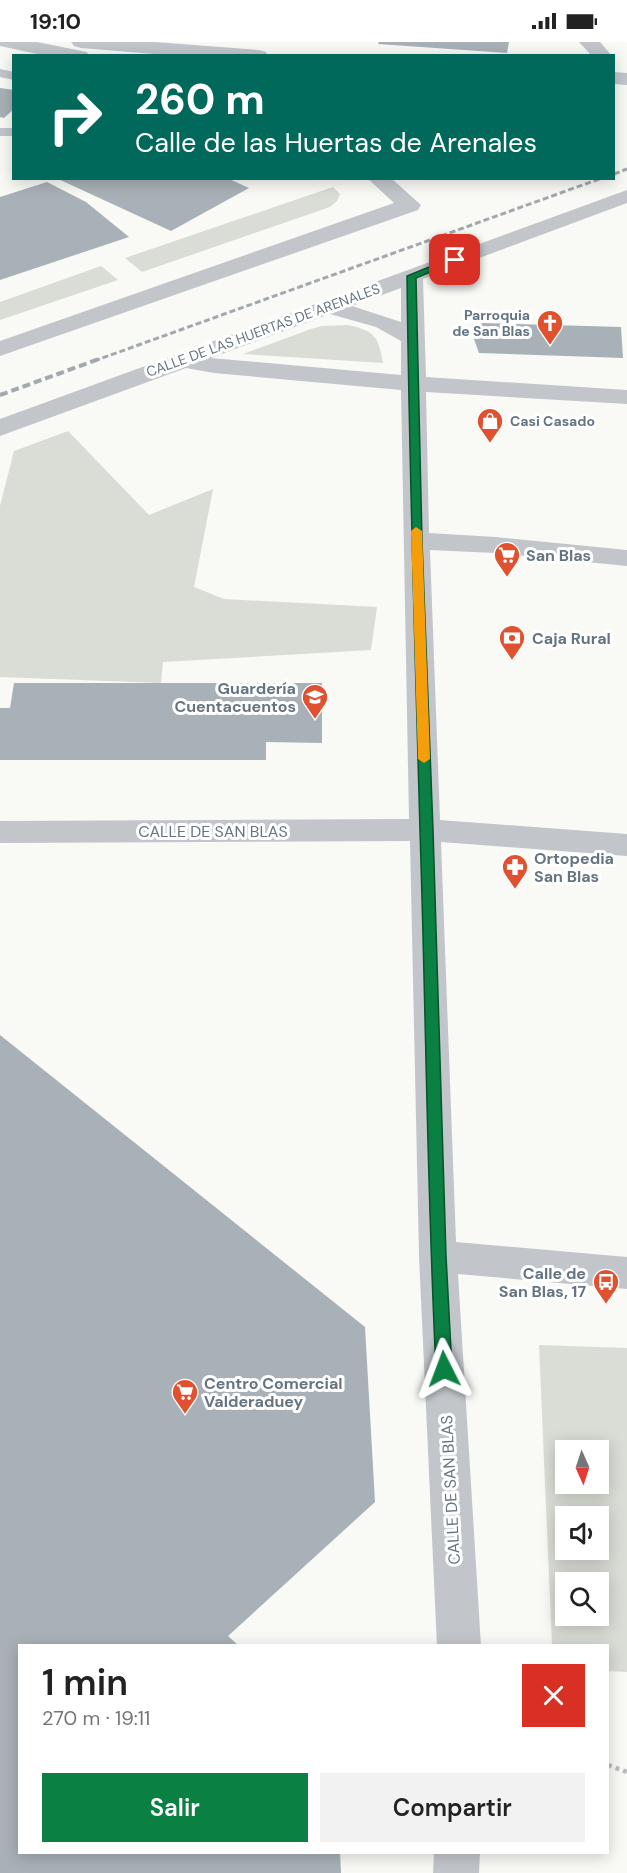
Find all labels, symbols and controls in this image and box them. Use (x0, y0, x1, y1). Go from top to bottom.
text: 19:10 (30, 7, 81, 36)
text: 260 m (135, 72, 265, 127)
icon: right (36, 78, 114, 156)
text: Calle de las Huertas de Arenales (135, 125, 537, 160)
pin (429, 234, 480, 285)
icon: arrive (438, 243, 471, 276)
street label: CALLE DE LAS HUERTAS DE ARENALES (144, 279, 382, 381)
place label: Parroquia de San Blas (452, 306, 530, 340)
church icon: Parroquia de San Blas (535, 308, 565, 346)
shop icon: Casi Casado (475, 406, 505, 444)
place label: Casi Casado (510, 412, 595, 430)
supermarket icon: San Blas (492, 540, 522, 578)
place label: San Blas (526, 545, 591, 566)
bank icon: Caja Rural (497, 623, 527, 661)
place label: Caja Rural (532, 628, 611, 649)
place label: Guardería Cuentacuentos (174, 678, 296, 717)
school or university icon: Guardería Cuentacuentos (300, 682, 330, 720)
street label: CALLE DE SAN BLAS (138, 821, 288, 842)
place label: Ortopedia San Blas (534, 848, 614, 887)
pharmacy icon: Ortopedia San Blas (500, 852, 530, 890)
place label: Calle de San Blas, 17 (499, 1263, 586, 1302)
bus stop icon: Calle de San Blas, 17 (591, 1267, 621, 1305)
position arrow (412, 1337, 476, 1401)
place label: Centro Comercial Valderaduey (204, 1373, 343, 1412)
supermarket icon: Centro Comercial Valderaduey (170, 1377, 200, 1415)
street label: CALLE DE SAN BLAS (436, 1415, 465, 1565)
north arrow (555, 1440, 609, 1494)
map controls (555, 1440, 609, 1626)
button: sound (555, 1506, 609, 1560)
button: search (555, 1572, 609, 1626)
text: 1 min (42, 1659, 128, 1706)
button: close (522, 1664, 585, 1727)
text: 270 m · 19:11 (42, 1705, 150, 1731)
button: Salir (42, 1773, 308, 1842)
button: Compartir (320, 1773, 585, 1842)

